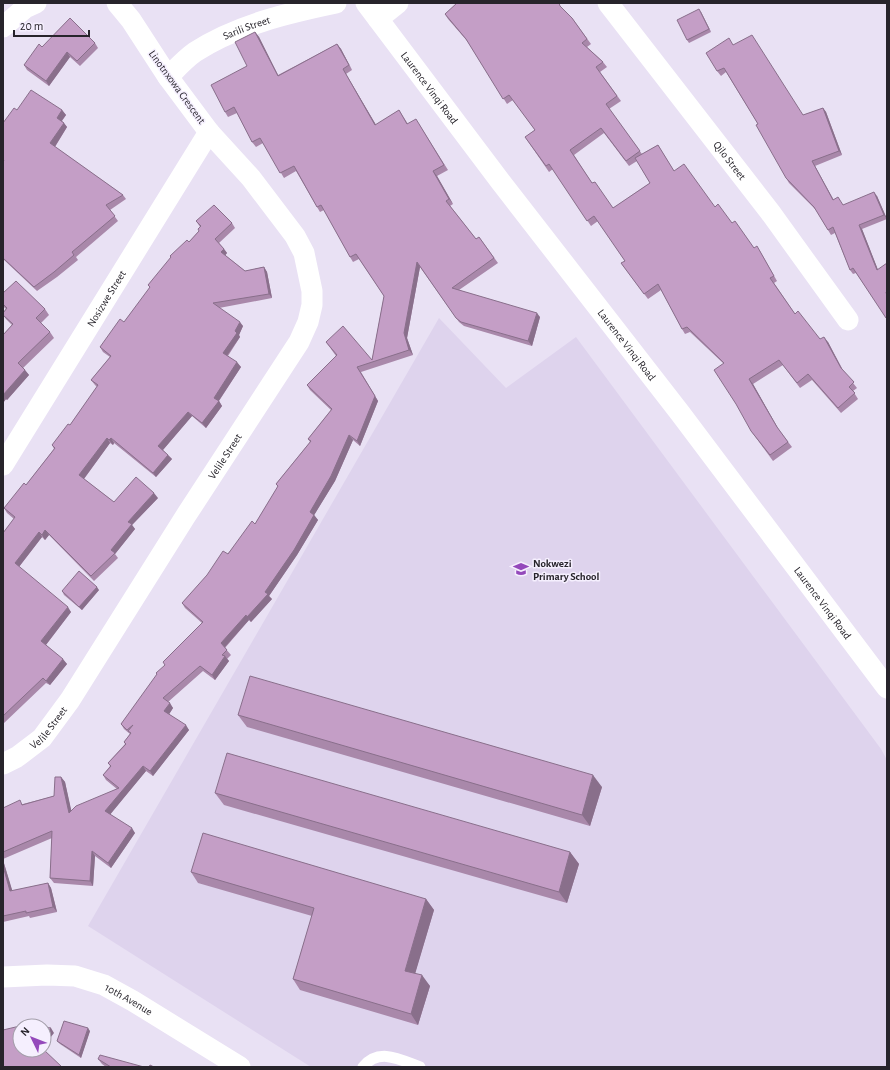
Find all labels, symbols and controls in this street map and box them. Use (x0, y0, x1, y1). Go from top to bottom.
scale bar (14, 12, 89, 38)
street label: Sarili Street (221, 14, 272, 41)
text: 20 m (20, 20, 43, 32)
street label: Linotnxowa Crescent (147, 48, 208, 126)
street label: Laurence Vinqi Road (399, 50, 461, 126)
street label: Qilo Street (712, 139, 749, 182)
street label: Nosizwe Street (85, 268, 128, 328)
street label: Laurence Vinqi Road (596, 307, 658, 383)
street label: Velile Street (206, 431, 244, 481)
place label: Nokwezi Primary School (533, 558, 600, 582)
school or university icon: Nokwezi Primary School (512, 560, 530, 578)
street label: Laurence Vinqi Road (792, 565, 854, 641)
street label: Velile Street (28, 704, 69, 751)
street label: 10th Avenue (103, 981, 154, 1017)
north arrow (12, 1018, 52, 1058)
text: N (18, 1025, 32, 1038)

